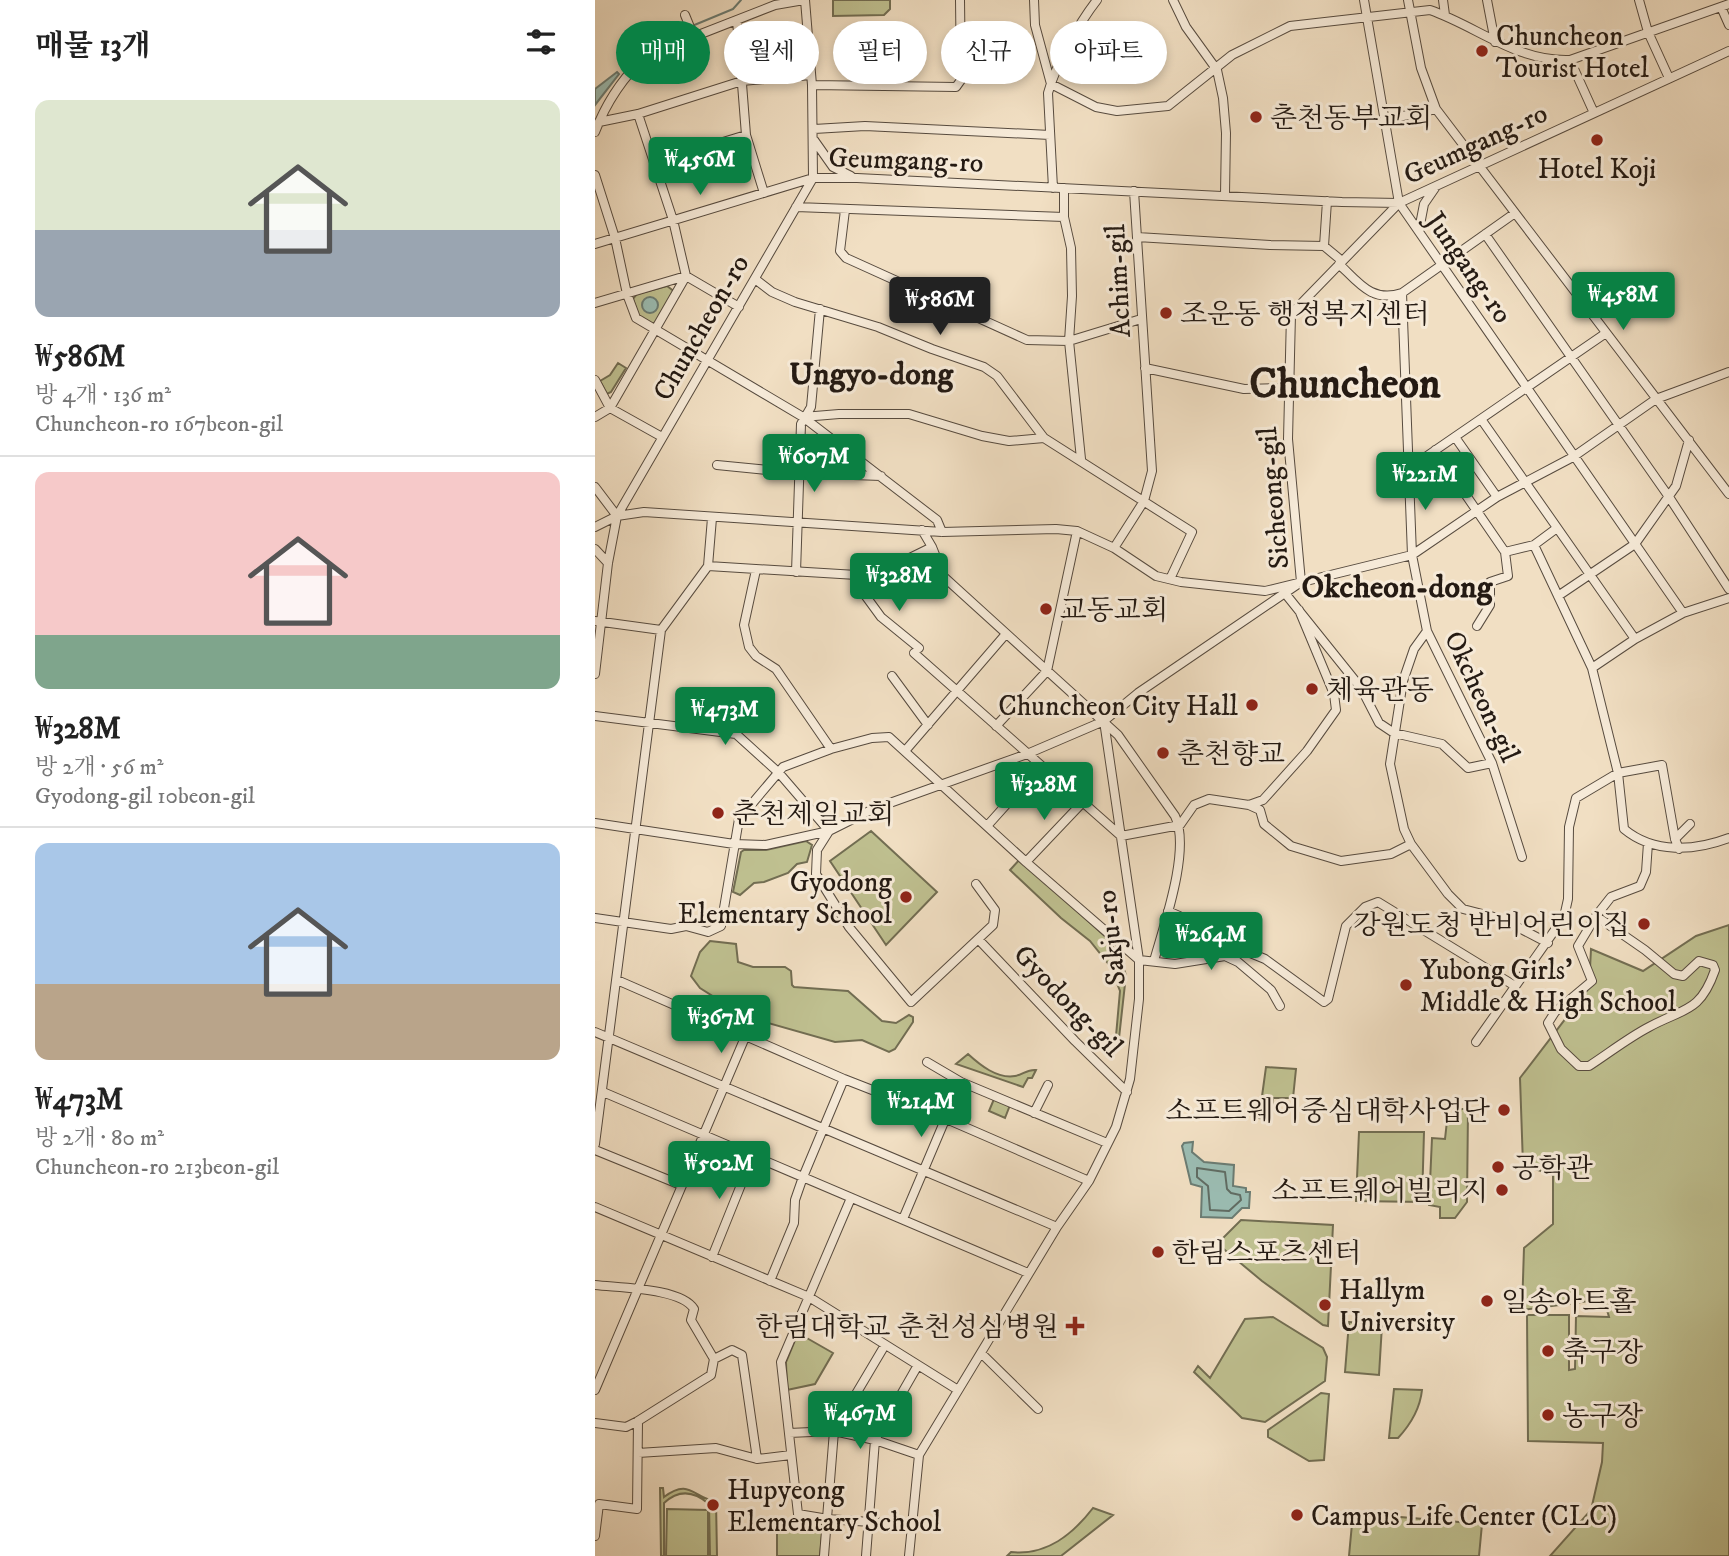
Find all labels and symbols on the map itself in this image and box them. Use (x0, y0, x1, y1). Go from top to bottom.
place label: Chuncheon Tourist Hotel (1496, 19, 1650, 86)
marker: Chuncheon Tourist Hotel (1474, 43, 1490, 59)
street label: Geumgang-ro (1398, 96, 1553, 193)
place label: 춘천동부교회 (1270, 101, 1432, 136)
marker: 춘천동부교회 (1248, 109, 1264, 125)
marker: Hotel Koji (1589, 132, 1605, 148)
pin: ₩456M (651, 138, 749, 197)
street label: Geumgang-ro (828, 140, 984, 181)
place label: Hotel Koji (1538, 152, 1656, 187)
street label: Jungang-ro (1416, 203, 1520, 330)
street label: Achim-gil (1098, 223, 1139, 338)
street label: Chuncheon-ro (645, 248, 757, 407)
pin: ₩458M (1574, 272, 1672, 332)
pin: ₩586M (891, 278, 989, 337)
place label: 조운동 행정복지센터 (1180, 297, 1429, 332)
marker: 조운동 행정복지센터 (1158, 305, 1174, 321)
district label: Ungyo-dong (789, 355, 954, 395)
district label: Chuncheon (1249, 359, 1441, 411)
street label: Sicheong-gil (1250, 425, 1297, 570)
pin: ₩607M (765, 434, 863, 494)
pin: ₩221M (1376, 452, 1474, 512)
pin: ₩328M (850, 554, 948, 613)
district label: Okcheon-dong (1302, 568, 1494, 608)
place label: 교동교회 (1060, 593, 1168, 628)
marker: 교동교회 (1038, 601, 1054, 617)
street label: Okcheon-gil (1436, 626, 1527, 768)
place label: 체육관동 (1326, 673, 1434, 708)
marker: 체육관동 (1304, 681, 1320, 697)
pin: ₩473M (676, 688, 774, 747)
place label: Chuncheon City Hall (998, 689, 1239, 724)
marker: Chuncheon City Hall (1244, 697, 1260, 713)
place label: 춘천향교 (1177, 737, 1285, 772)
marker: 춘천향교 (1155, 745, 1171, 761)
pin: ₩328M (995, 762, 1093, 822)
place label: 춘천제일교회 (732, 797, 894, 832)
marker: 춘천제일교회 (710, 805, 726, 821)
place label: Gyodong Elementary School (678, 865, 893, 932)
street label: Sakju-ro (1089, 888, 1134, 987)
marker: Gyodong Elementary School (898, 889, 914, 905)
place label: 강원도청 반비어린이집 (1354, 908, 1630, 943)
pin: ₩264M (1162, 912, 1260, 972)
marker: 강원도청 반비어린이집 (1636, 916, 1652, 932)
street label: Gyodong-gil (1006, 938, 1131, 1065)
place label: Yubong Girls' Middle & High School (1420, 953, 1677, 1020)
marker: Yubong Girls' Middle & High School (1398, 977, 1414, 993)
pin: ₩367M (672, 996, 770, 1055)
pin: ₩214M (872, 1080, 970, 1139)
place label: 소프트웨어중심대학사업단 (1165, 1094, 1490, 1129)
marker: 소프트웨어중심대학사업단 (1496, 1102, 1512, 1118)
pin: ₩502M (670, 1142, 768, 1201)
place label: 공학관 (1512, 1151, 1593, 1186)
marker: 공학관 (1490, 1159, 1506, 1175)
place label: 소프트웨어빌리지 (1272, 1174, 1488, 1209)
marker: 소프트웨어빌리지 (1494, 1182, 1510, 1198)
place label: 한림스포츠센터 (1172, 1236, 1361, 1271)
marker: 한림스포츠센터 (1150, 1244, 1166, 1260)
place label: Hallym University (1339, 1273, 1456, 1340)
place label: 일송아트홀 (1501, 1285, 1636, 1320)
marker: 일송아트홀 (1479, 1293, 1495, 1309)
marker: Hallym University (1317, 1297, 1333, 1313)
place label: 한림대학교 춘천성심병원 (755, 1310, 1059, 1345)
marker: 한림대학교 춘천성심병원 (1065, 1316, 1085, 1336)
place label: 축구장 (1562, 1335, 1643, 1370)
marker: 축구장 (1540, 1343, 1556, 1359)
pin: ₩467M (811, 1392, 909, 1451)
place label: 농구장 (1562, 1399, 1643, 1434)
marker: 농구장 (1540, 1407, 1556, 1423)
place label: Hupyeong Elementary School (727, 1473, 942, 1540)
marker: Hupyeong Elementary School (705, 1497, 721, 1513)
place label: Campus Life Center (CLC) (1311, 1499, 1617, 1534)
marker: Campus Life Center (CLC) (1289, 1507, 1305, 1523)

